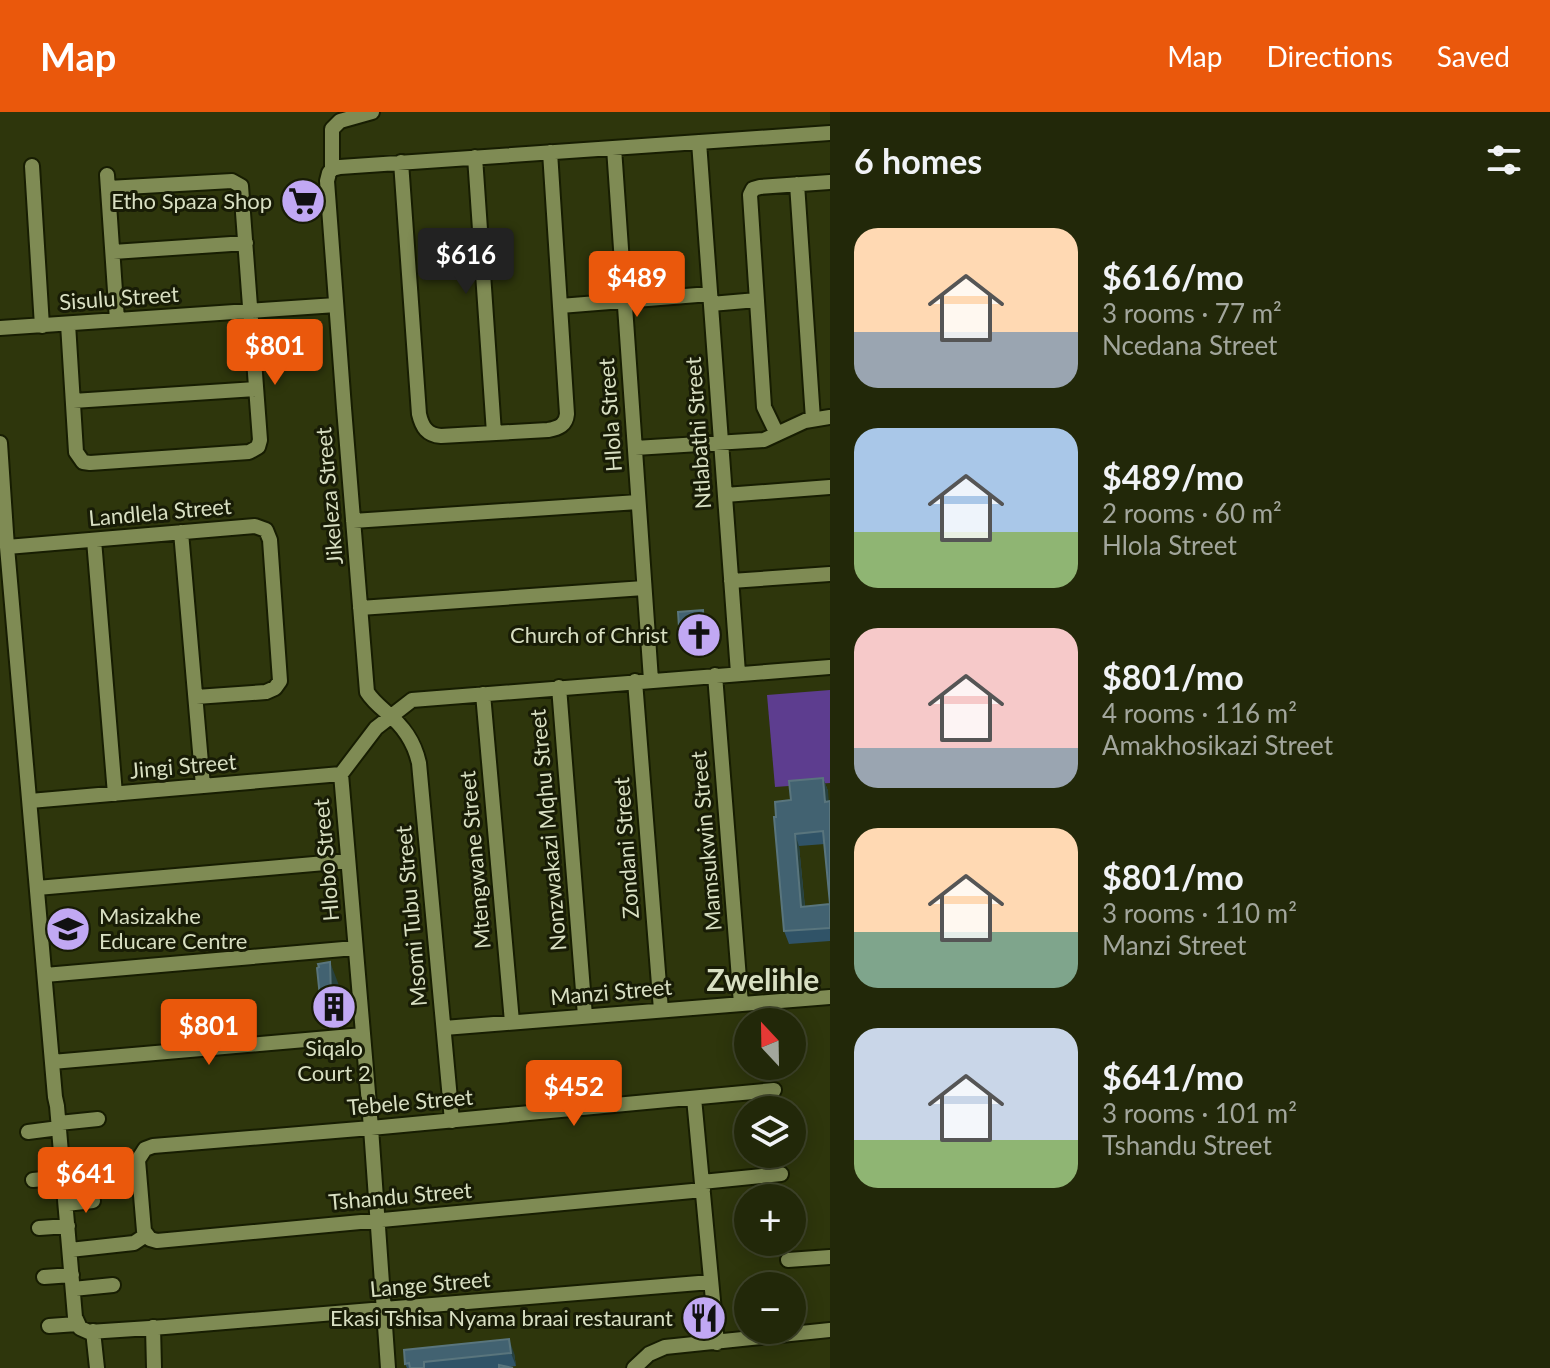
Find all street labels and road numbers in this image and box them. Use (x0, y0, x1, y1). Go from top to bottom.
street label: Sisulu Street (58, 280, 180, 315)
street label: Ntlabathi Street (679, 356, 716, 510)
street label: Hlola Street (592, 357, 627, 473)
street label: Jikeleza Street (309, 426, 348, 566)
street label: Landlela Street (87, 492, 233, 531)
street label: Nonzwakazi Mqhu Street (523, 708, 572, 952)
street label: Jingi Street (129, 747, 238, 784)
street label: Mamsukwin Street (684, 750, 727, 932)
street label: Mtengwane Street (453, 770, 496, 950)
street label: Zondani Street (607, 776, 644, 920)
street label: Hlobo Street (307, 798, 344, 922)
street label: Msomi Tubu Street (389, 824, 432, 1008)
street label: Manzi Street (549, 973, 673, 1010)
street label: Tebele Street (346, 1083, 474, 1120)
street label: Tshandu Street (327, 1176, 473, 1215)
street label: Lange Street (369, 1265, 491, 1302)

